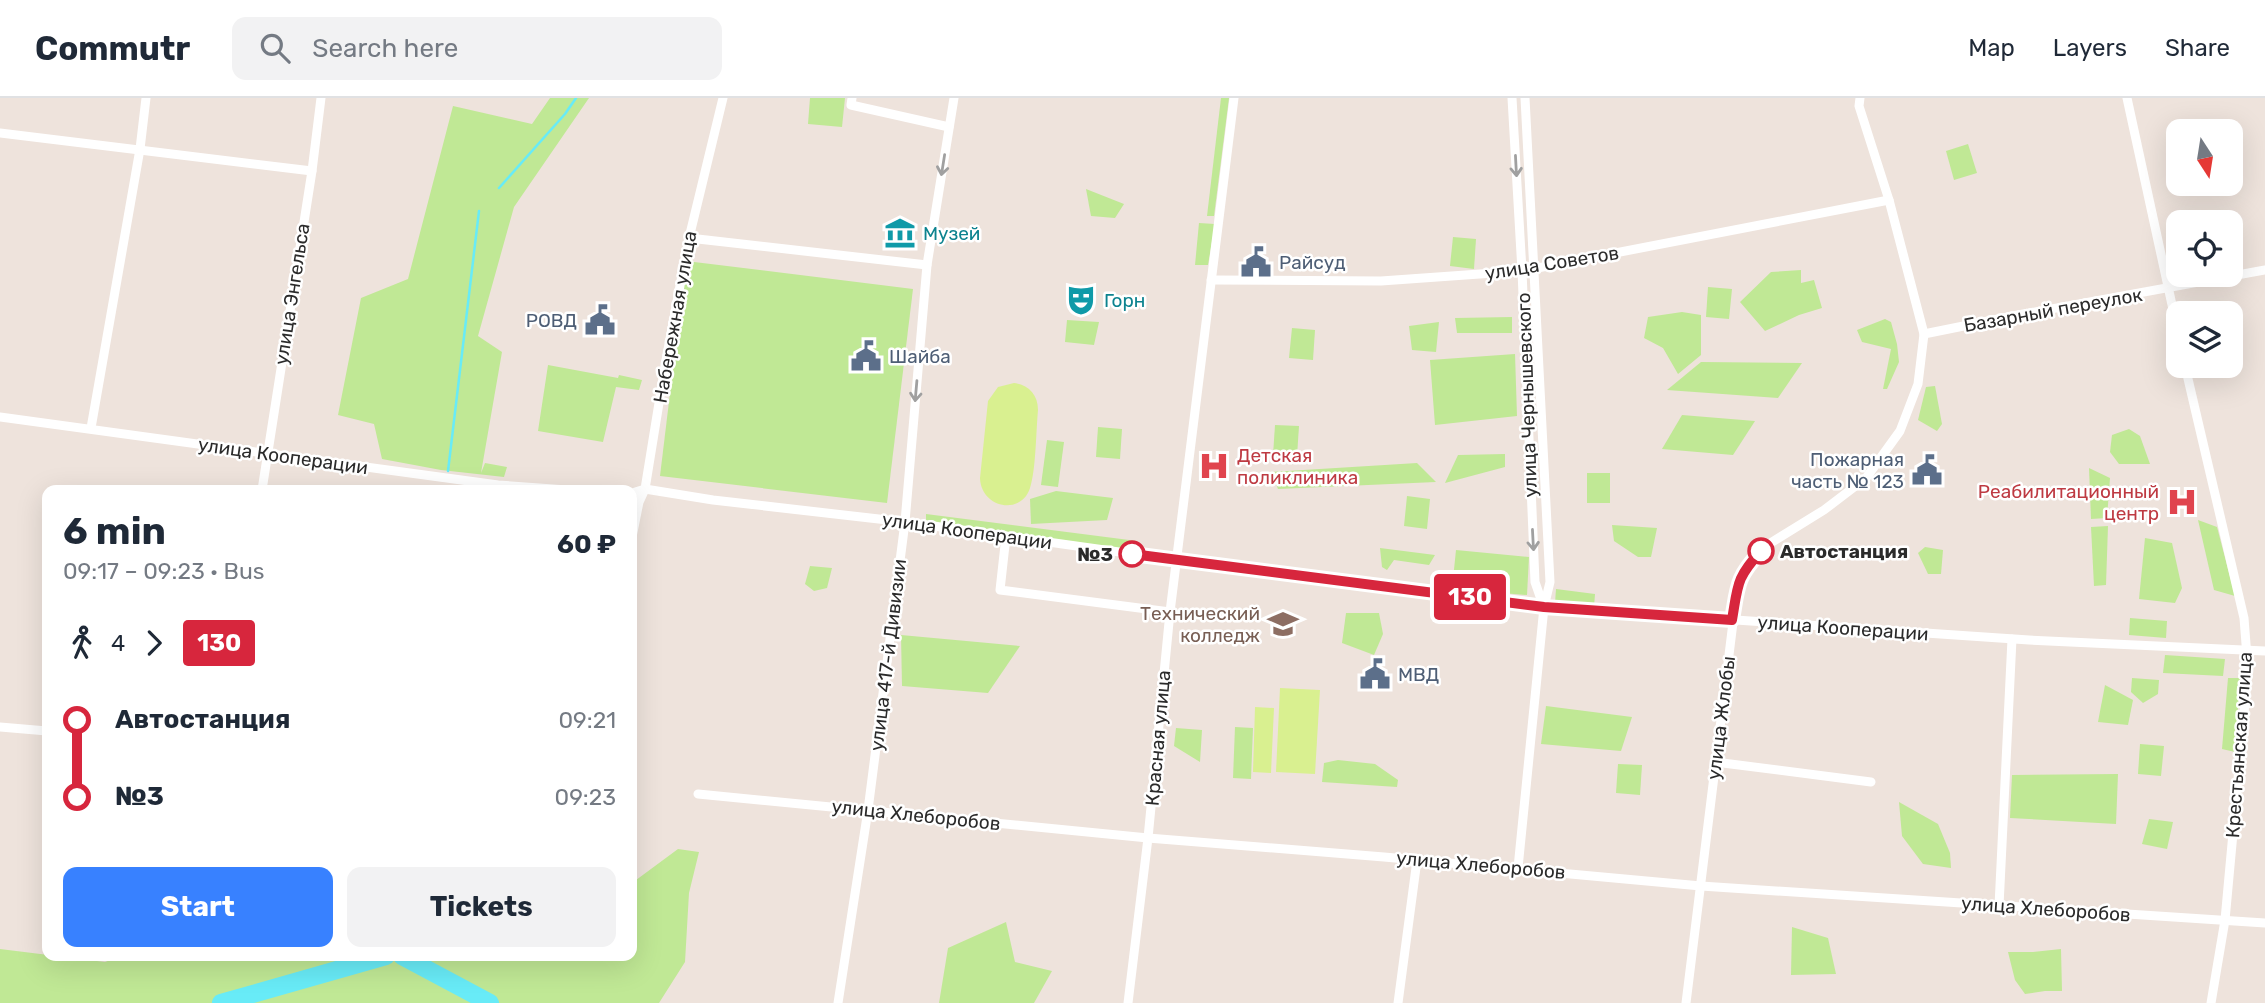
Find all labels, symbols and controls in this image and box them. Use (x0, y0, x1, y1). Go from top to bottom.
search box (232, 17, 722, 80)
text: Commutr (35, 29, 190, 68)
icon: search (256, 29, 294, 67)
text: Search here (312, 33, 458, 64)
text: Map (1968, 34, 2015, 62)
text: Layers (2053, 34, 2127, 62)
text: Share (2165, 34, 2230, 62)
north arrow (2166, 119, 2244, 196)
map controls (2166, 119, 2243, 378)
one-way arrow (936, 154, 949, 176)
one-way arrow (1510, 154, 1523, 177)
button: locate (2166, 210, 2243, 287)
museum icon: Музей (883, 216, 917, 250)
street label: улица Энгельса (269, 222, 315, 366)
place label: Музей (923, 222, 980, 245)
street label: Набережная улица (649, 229, 701, 405)
street label: улица Советов (1483, 241, 1621, 285)
public building icon: Райсуд (1239, 245, 1273, 279)
place label: Райсуд (1279, 251, 1346, 274)
theatre icon: Горн (1064, 283, 1098, 317)
street label: Базарный переулок (1962, 283, 2144, 337)
place label: Горн (1104, 289, 1145, 312)
street label: улица Чернышевского (1512, 292, 1542, 498)
button: layers (2166, 301, 2243, 378)
public building icon: РОВД (583, 303, 617, 337)
place label: РОВД (526, 309, 577, 332)
public building icon: Шайба (849, 339, 883, 373)
place label: Шайба (889, 345, 951, 368)
one-way arrow (909, 379, 922, 402)
street label: улица Кооперации (197, 433, 369, 479)
place label: Детская поликлиника (1237, 444, 1358, 489)
place label: Пожарная часть № 123 (1791, 448, 1904, 493)
hospital icon: Детская поликлиника (1197, 449, 1231, 483)
public building icon: Пожарная часть № 123 (1910, 453, 1944, 487)
place label: Реабилитационный центр (1978, 480, 2159, 525)
hospital icon: Реабилитационный центр (2165, 485, 2199, 519)
text: 6 min (63, 508, 166, 554)
street label: улица Кооперации (881, 508, 1053, 554)
one-way arrow (1527, 528, 1540, 551)
text: 60 ₽ (557, 529, 616, 560)
marker: Автостанция (1748, 538, 1774, 564)
place label: Автостанция (1780, 540, 1908, 563)
marker: №3 (1119, 541, 1145, 567)
place label: №3 (1077, 543, 1113, 566)
text: 09:17 – 09:23 · Bus (63, 557, 265, 585)
street label: улица 417-й Дивизии (865, 558, 911, 752)
line badge: 130 (1430, 574, 1510, 620)
text: 130 (1448, 583, 1492, 611)
place label: Технический колледж (1140, 602, 1260, 647)
school or university icon: Технический колледж (1266, 607, 1300, 641)
street label: улица Кооперации (1757, 611, 1929, 645)
icon: walk (63, 624, 101, 662)
icon: forward (135, 624, 173, 662)
text: 4 (111, 629, 125, 657)
text: 130 (197, 629, 241, 657)
street label: Крестьянская улица (2221, 651, 2257, 839)
street label: улица Жлобы (1702, 655, 1740, 781)
public building icon: МВД (1358, 657, 1392, 691)
place label: МВД (1398, 663, 1439, 686)
street label: Красная улица (1141, 669, 1175, 807)
text: Автостанция (115, 704, 290, 735)
text: 09:21 (559, 706, 616, 734)
text: №3 (115, 781, 164, 812)
text: 09:23 (555, 783, 616, 811)
street label: улица Хлеборобов (830, 795, 1002, 835)
street label: улица Хлеборобов (1395, 846, 1567, 884)
button: Start (63, 867, 333, 947)
button: Tickets (347, 867, 616, 947)
street label: улица Хлеборобов (1961, 892, 2131, 926)

